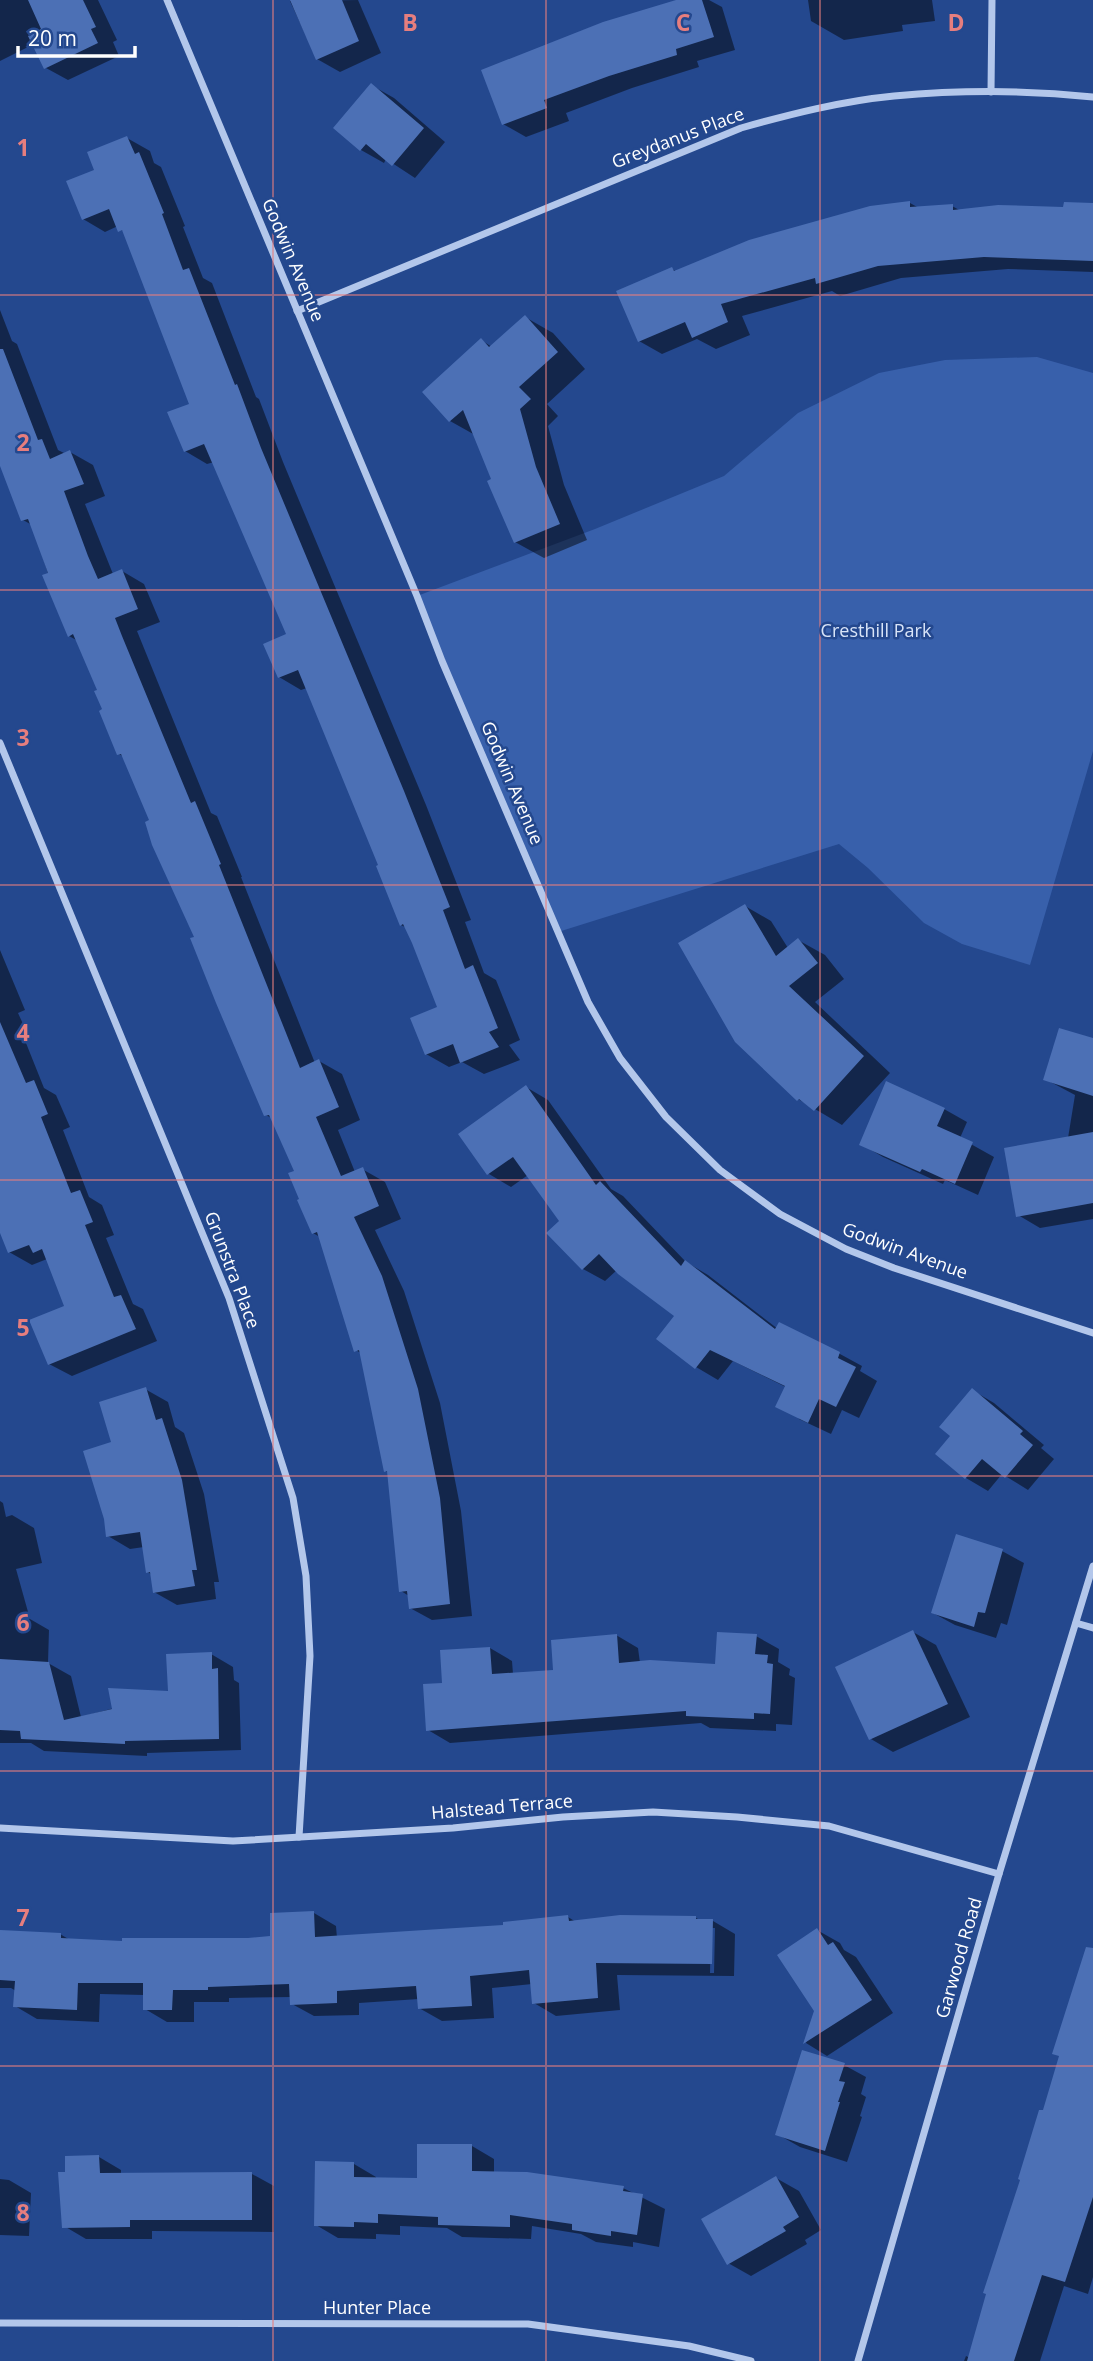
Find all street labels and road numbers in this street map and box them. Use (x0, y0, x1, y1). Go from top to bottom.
street label: Greydanus Place (608, 101, 747, 173)
street label: Godwin Avenue (257, 194, 331, 325)
street label: Godwin Avenue (476, 717, 550, 848)
street label: Grunstra Place (200, 1208, 266, 1332)
street label: Godwin Avenue (839, 1216, 971, 1284)
street label: Halstead Terrace (430, 1788, 574, 1824)
street label: Garwood Road (929, 1894, 987, 2021)
street label: Hunter Place (323, 2295, 431, 2319)

